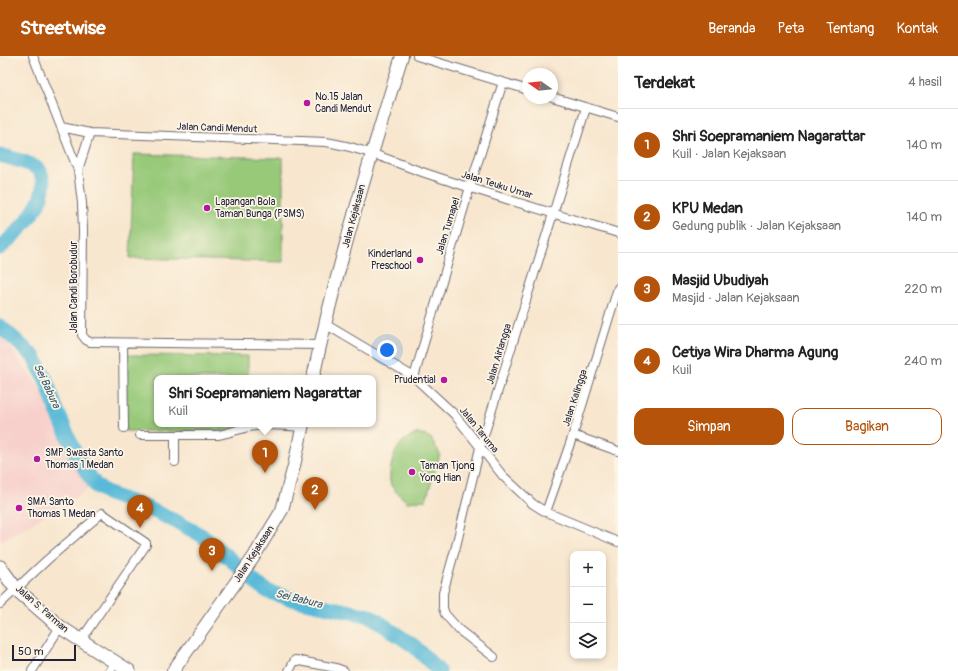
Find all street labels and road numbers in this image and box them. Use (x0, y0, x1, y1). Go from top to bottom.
street label: Jalan Candi Mendut (177, 121, 258, 135)
street label: Jalan Teuku Umar (460, 168, 535, 202)
street label: Jalan Kejaksaan (340, 183, 368, 249)
street label: Jalan Tumapel (434, 196, 462, 256)
street label: Jalan Candi Borobudur (68, 240, 80, 333)
street label: Jalan Airlangga (484, 322, 514, 386)
street label: Jalan Kalingga (560, 368, 590, 428)
street label: Jalan Taruma (457, 405, 501, 456)
street label: Jalan Kejaksaan (231, 523, 277, 585)
street label: Jalan S. Parman (13, 583, 71, 636)

